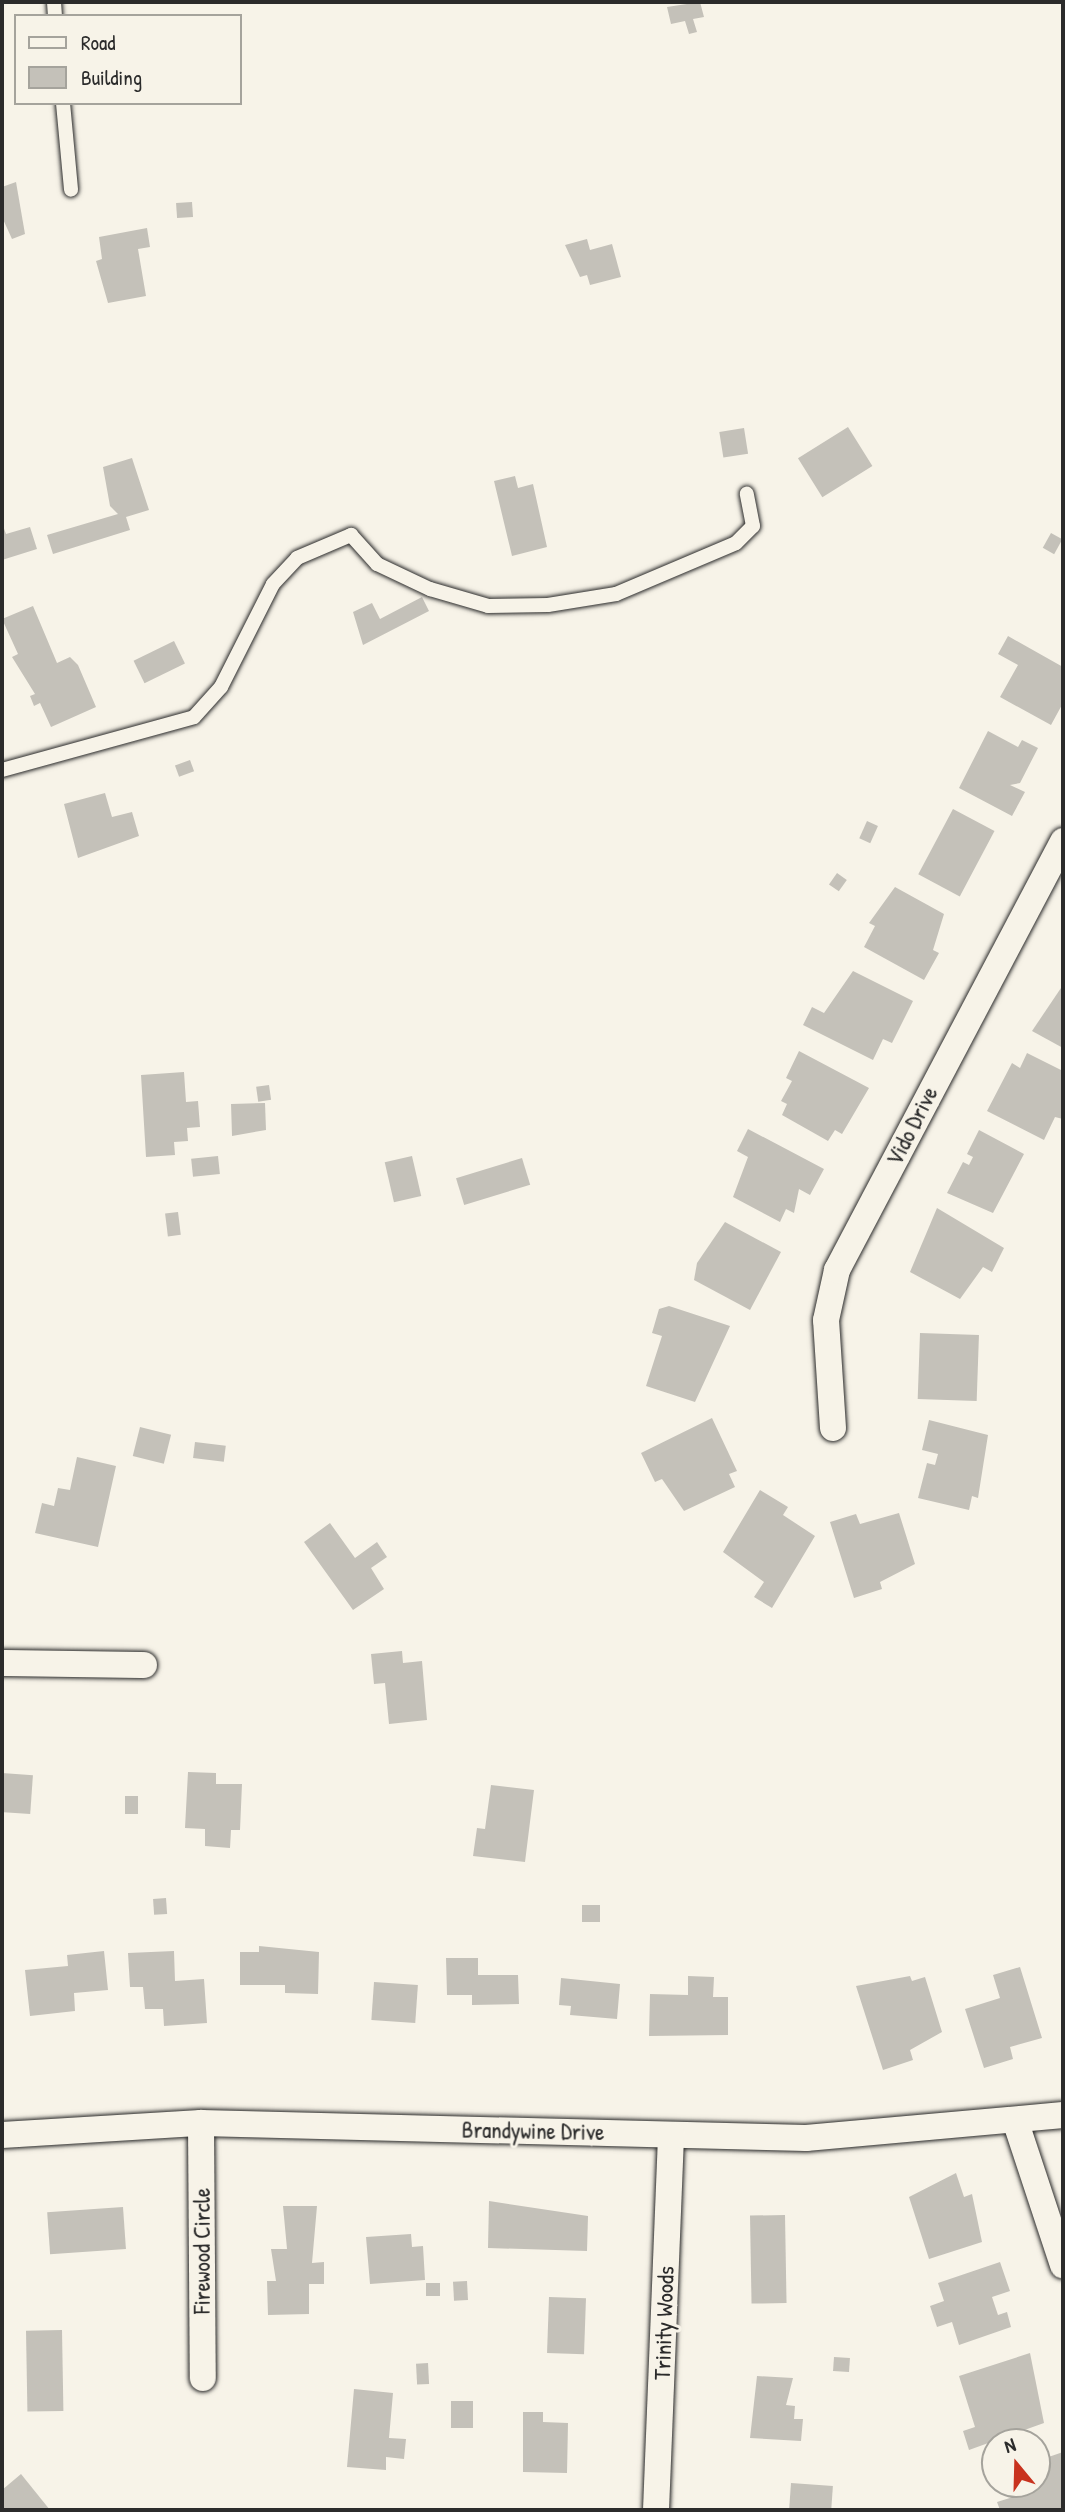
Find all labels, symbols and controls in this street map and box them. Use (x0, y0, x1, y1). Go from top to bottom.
legend (14, 14, 242, 105)
text: Road (81, 28, 115, 57)
text: Building (81, 63, 142, 92)
street label: Vido Drive (880, 1082, 944, 1170)
street label: Brandywine Drive (461, 2116, 605, 2146)
street label: Firewood Circle (188, 2188, 216, 2314)
street label: Trinity Woods (648, 2266, 680, 2380)
north arrow (981, 2428, 1051, 2498)
text: N (1001, 2431, 1019, 2459)

